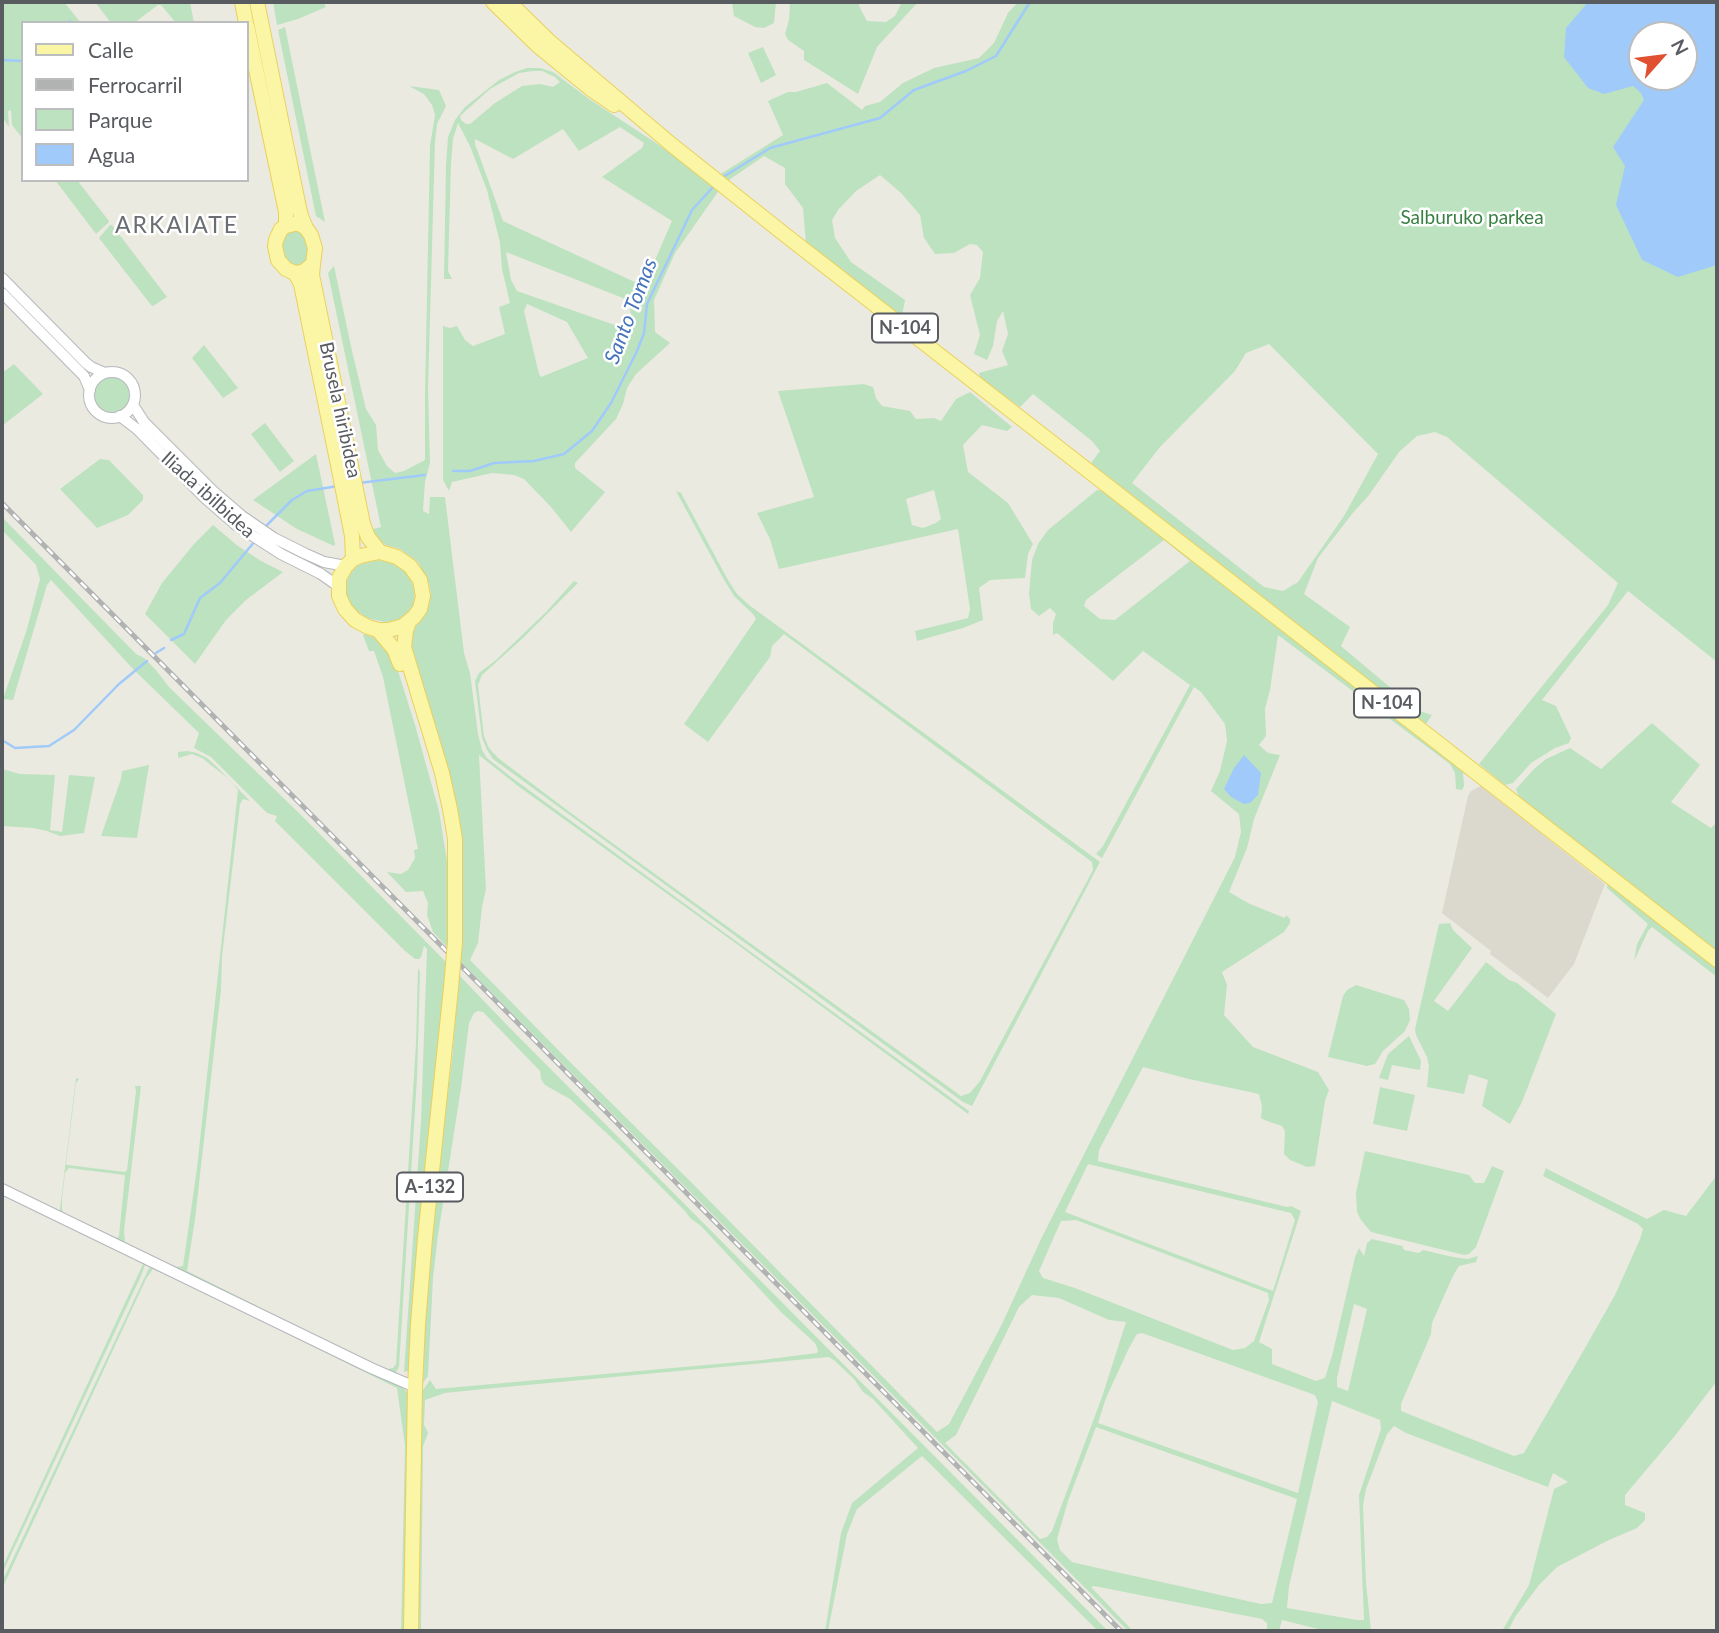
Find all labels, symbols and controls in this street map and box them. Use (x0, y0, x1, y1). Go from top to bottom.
legend (21, 21, 248, 182)
north arrow (1628, 21, 1698, 91)
text: N (1667, 35, 1694, 59)
text: Calle (88, 37, 133, 62)
text: Ferrocarril (88, 72, 183, 97)
text: Parque (88, 107, 153, 132)
text: Agua (88, 142, 135, 167)
park label: Salburuko parkea (1400, 207, 1544, 229)
district label: ARKAIATE (116, 212, 238, 240)
water label: Santo Tomas (599, 255, 663, 367)
road number: N-104 (872, 314, 938, 342)
street label: Brusela hiribidea (314, 340, 366, 480)
street label: Iliada ibilbidea (156, 447, 260, 543)
road number: N-104 (1354, 688, 1420, 718)
road number: A-132 (397, 1172, 463, 1202)

